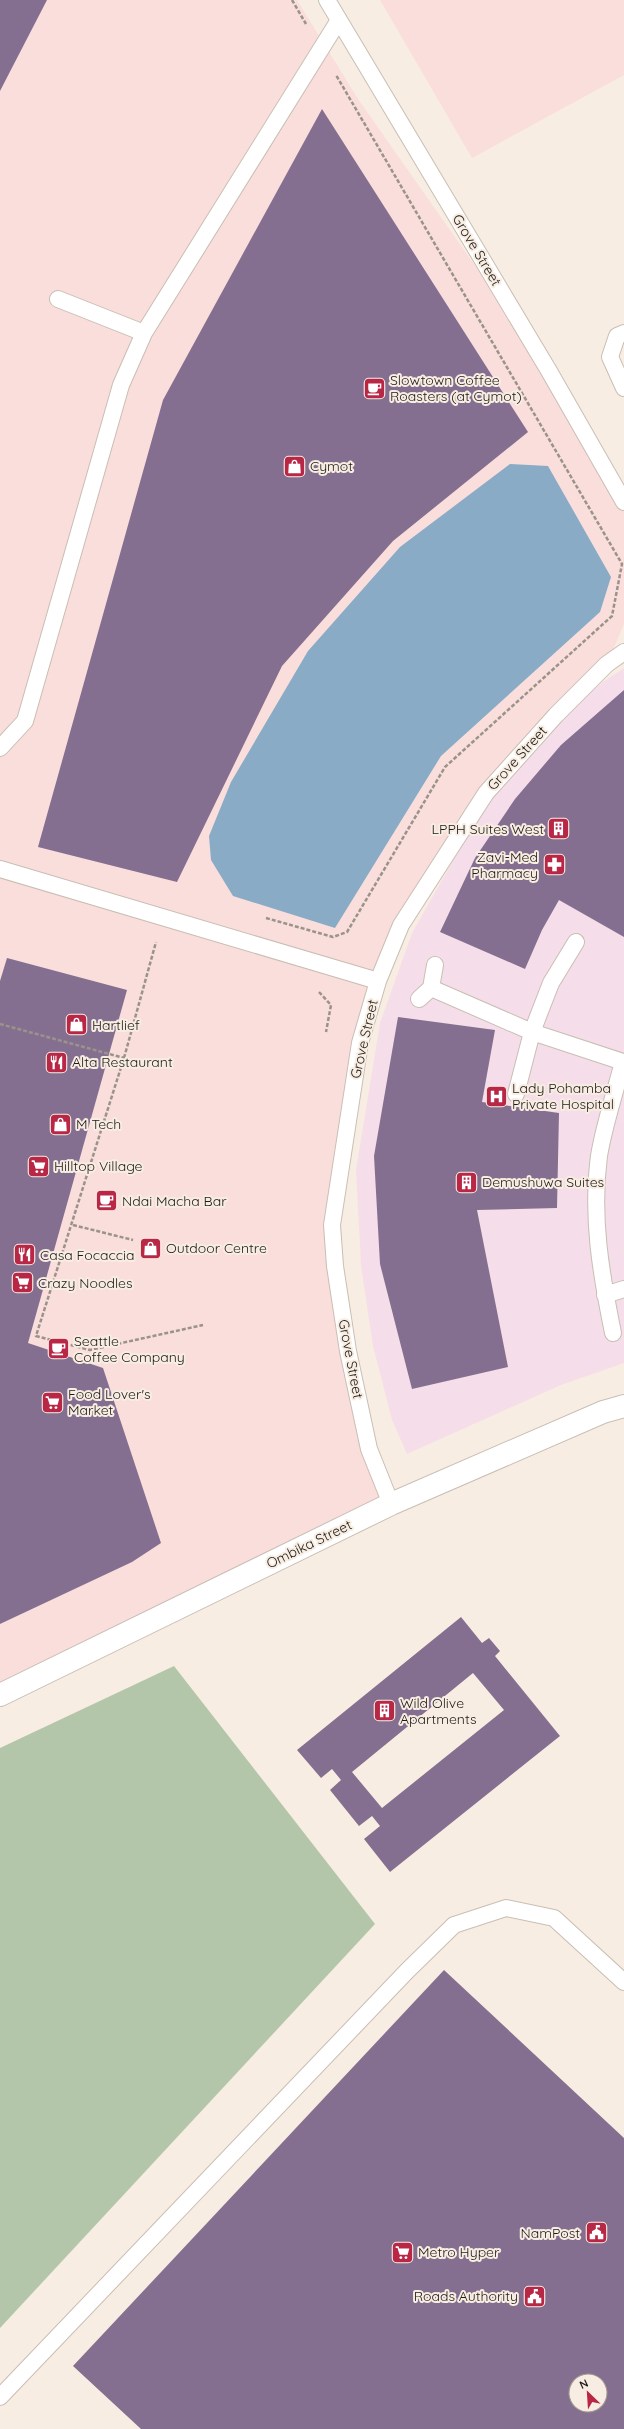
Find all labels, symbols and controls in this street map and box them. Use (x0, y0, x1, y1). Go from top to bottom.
street label: Grove Street (449, 211, 506, 289)
place label: Slowtown Coffee Roasters (at Cymot) (390, 371, 522, 405)
cafe icon: Slowtown Coffee Roasters (at Cymot) (362, 375, 388, 401)
shop icon: Cymot (281, 453, 307, 479)
place label: Cymot (310, 457, 353, 475)
street label: Grove Street (483, 722, 551, 794)
building icon: LPPH Suites West (546, 816, 572, 842)
place label: LPPH Suites West (432, 820, 544, 838)
place label: Zavi-Med Pharmacy (471, 848, 538, 882)
pharmacy icon: Zavi-Med Pharmacy (541, 852, 567, 878)
street label: Grove Street (346, 997, 382, 1080)
shop icon: Hartlief (63, 1012, 89, 1038)
place label: Hartlief (92, 1016, 140, 1034)
restaurant icon: Alta Restaurant (43, 1049, 69, 1075)
place label: Alta Restaurant (72, 1053, 173, 1071)
place label: Lady Pohamba Private Hospital (512, 1079, 614, 1113)
hospital icon: Lady Pohamba Private Hospital (483, 1083, 509, 1109)
shop icon: M Tech (48, 1111, 74, 1137)
place label: M Tech (76, 1115, 121, 1133)
supermarket icon: Hilltop Village (26, 1153, 52, 1179)
place label: Hilltop Village (54, 1157, 143, 1175)
building icon: Demushuwa Suites (454, 1169, 480, 1195)
place label: Demushuwa Suites (482, 1173, 604, 1191)
cafe icon: Ndai Macha Bar (93, 1188, 119, 1214)
place label: Ndai Macha Bar (122, 1192, 227, 1210)
shop icon: Outdoor Centre (137, 1235, 163, 1261)
place label: Outdoor Centre (166, 1239, 267, 1257)
restaurant icon: Casa Focaccia (12, 1242, 38, 1268)
place label: Casa Focaccia (40, 1246, 135, 1264)
supermarket icon: Crazy Noodles (9, 1270, 35, 1296)
place label: Crazy Noodles (38, 1274, 132, 1292)
street label: Grove Street (334, 1318, 368, 1400)
place label: Seattle Coffee Company (74, 1332, 185, 1366)
cafe icon: Seattle Coffee Company (45, 1336, 71, 1362)
place label: Food Lover's Market (68, 1385, 151, 1419)
supermarket icon: Food Lover's Market (40, 1389, 66, 1415)
street label: Ombika Street (263, 1515, 355, 1572)
place label: Wild Olive Apartments (400, 1694, 477, 1728)
building icon: Wild Olive Apartments (372, 1698, 398, 1724)
public building icon: NamPost (583, 2220, 609, 2246)
place label: NamPost (521, 2224, 580, 2242)
supermarket icon: Metro Hyper (389, 2239, 415, 2265)
place label: Metro Hyper (418, 2243, 500, 2261)
public building icon: Roads Authority (521, 2283, 547, 2309)
place label: Roads Authority (414, 2287, 518, 2305)
north arrow (568, 2373, 608, 2413)
text: N (577, 2376, 590, 2392)

